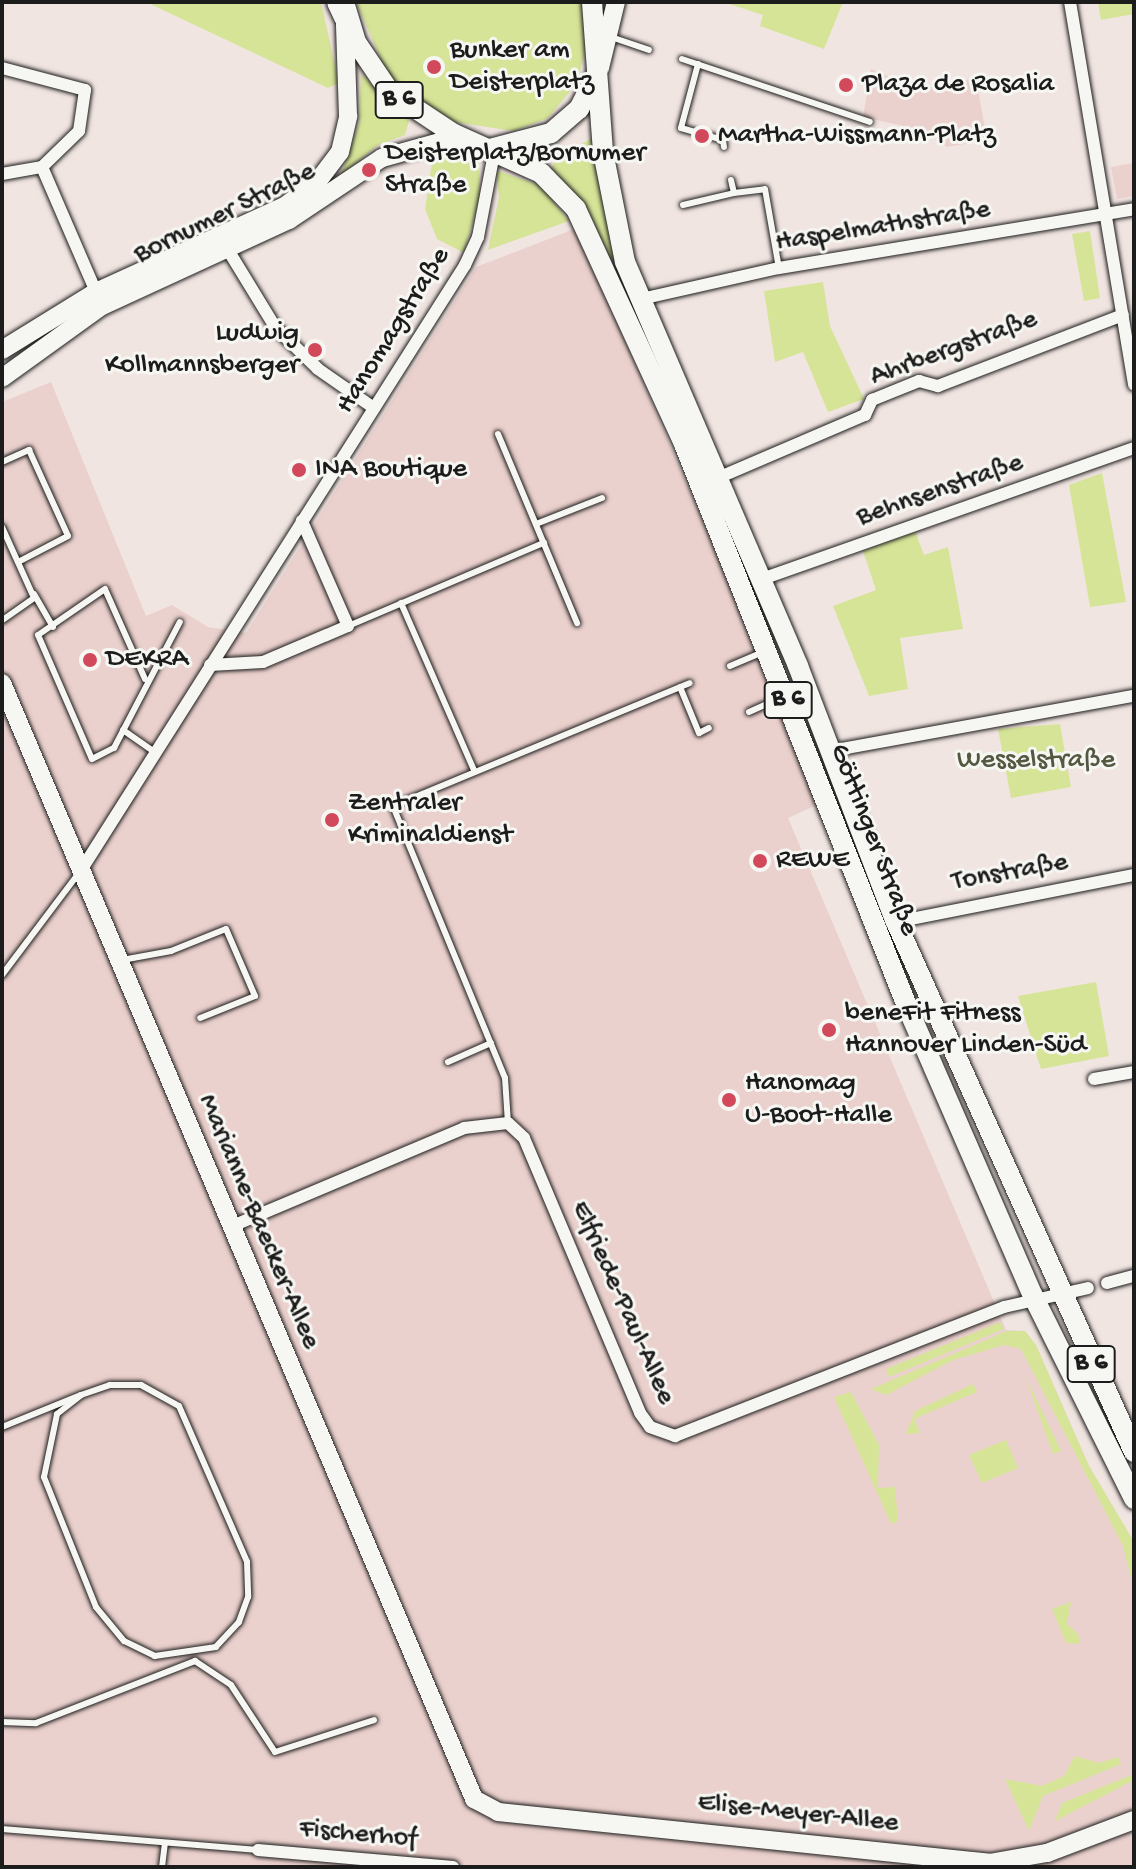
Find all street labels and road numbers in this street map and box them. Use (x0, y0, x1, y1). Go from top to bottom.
road number: B 6 (373, 78, 425, 122)
street label: Bornumer Straße (129, 156, 321, 272)
street label: Haspelmathstraße (773, 193, 993, 261)
street label: Hanomagstraße (330, 242, 458, 420)
street label: Ahrbergstraße (866, 303, 1042, 395)
street label: Behnsenstraße (852, 447, 1028, 535)
road number: B 6 (762, 678, 814, 722)
street label: Göttinger Straße (821, 739, 925, 941)
street label: Tonstraße (949, 846, 1071, 900)
street label: Marianne-Baecker-Allee (189, 1090, 327, 1354)
street label: Elfriede-Paul-Allee (562, 1196, 682, 1410)
road number: B 6 (1065, 1342, 1117, 1386)
street label: Elise-Meyer-Allee (696, 1787, 900, 1841)
street label: Fischerhof (298, 1813, 418, 1857)

